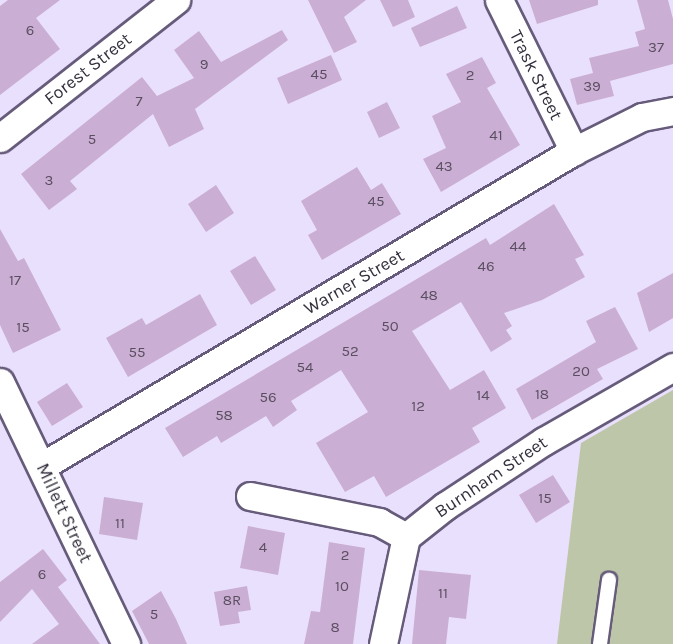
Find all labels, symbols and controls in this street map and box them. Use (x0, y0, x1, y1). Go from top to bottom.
house number: 6 (26, 22, 34, 40)
street label: Trask Street (505, 26, 567, 124)
street label: Forest Street (40, 28, 136, 110)
house number: 37 (648, 39, 664, 57)
house number: 9 (200, 56, 208, 74)
house number: 45 (311, 66, 327, 84)
house number: 2 (466, 67, 474, 85)
house number: 39 (583, 78, 601, 96)
house number: 7 (135, 93, 143, 111)
house number: 41 (489, 127, 503, 145)
house number: 5 (88, 131, 96, 149)
house number: 43 (435, 158, 453, 176)
house number: 3 (45, 172, 53, 190)
house number: 45 (368, 193, 384, 211)
house number: 44 (510, 238, 526, 256)
street label: Warner Street (300, 245, 408, 319)
house number: 46 (478, 258, 494, 276)
house number: 17 (9, 272, 21, 290)
house number: 48 (420, 287, 438, 305)
house number: 50 (381, 318, 399, 336)
house number: 15 (16, 319, 30, 337)
house number: 52 (341, 343, 359, 361)
house number: 55 (129, 344, 145, 362)
house number: 54 (297, 359, 313, 377)
house number: 20 (572, 363, 590, 381)
house number: 18 (535, 386, 549, 404)
house number: 14 (476, 387, 490, 405)
house number: 56 (259, 389, 277, 407)
house number: 12 (411, 398, 425, 416)
house number: 58 (215, 407, 233, 425)
street label: Burnham Street (431, 431, 551, 523)
street label: Millett Street (32, 460, 96, 566)
house number: 15 (538, 490, 552, 508)
house number: 11 (115, 515, 125, 533)
house number: 4 (259, 539, 267, 557)
house number: 2 (341, 547, 349, 565)
house number: 6 (38, 566, 46, 584)
house number: 10 (335, 578, 349, 596)
house number: 11 (438, 585, 448, 603)
house number: 8R (223, 592, 241, 610)
house number: 5 (150, 606, 158, 624)
house number: 8 (330, 619, 340, 637)

